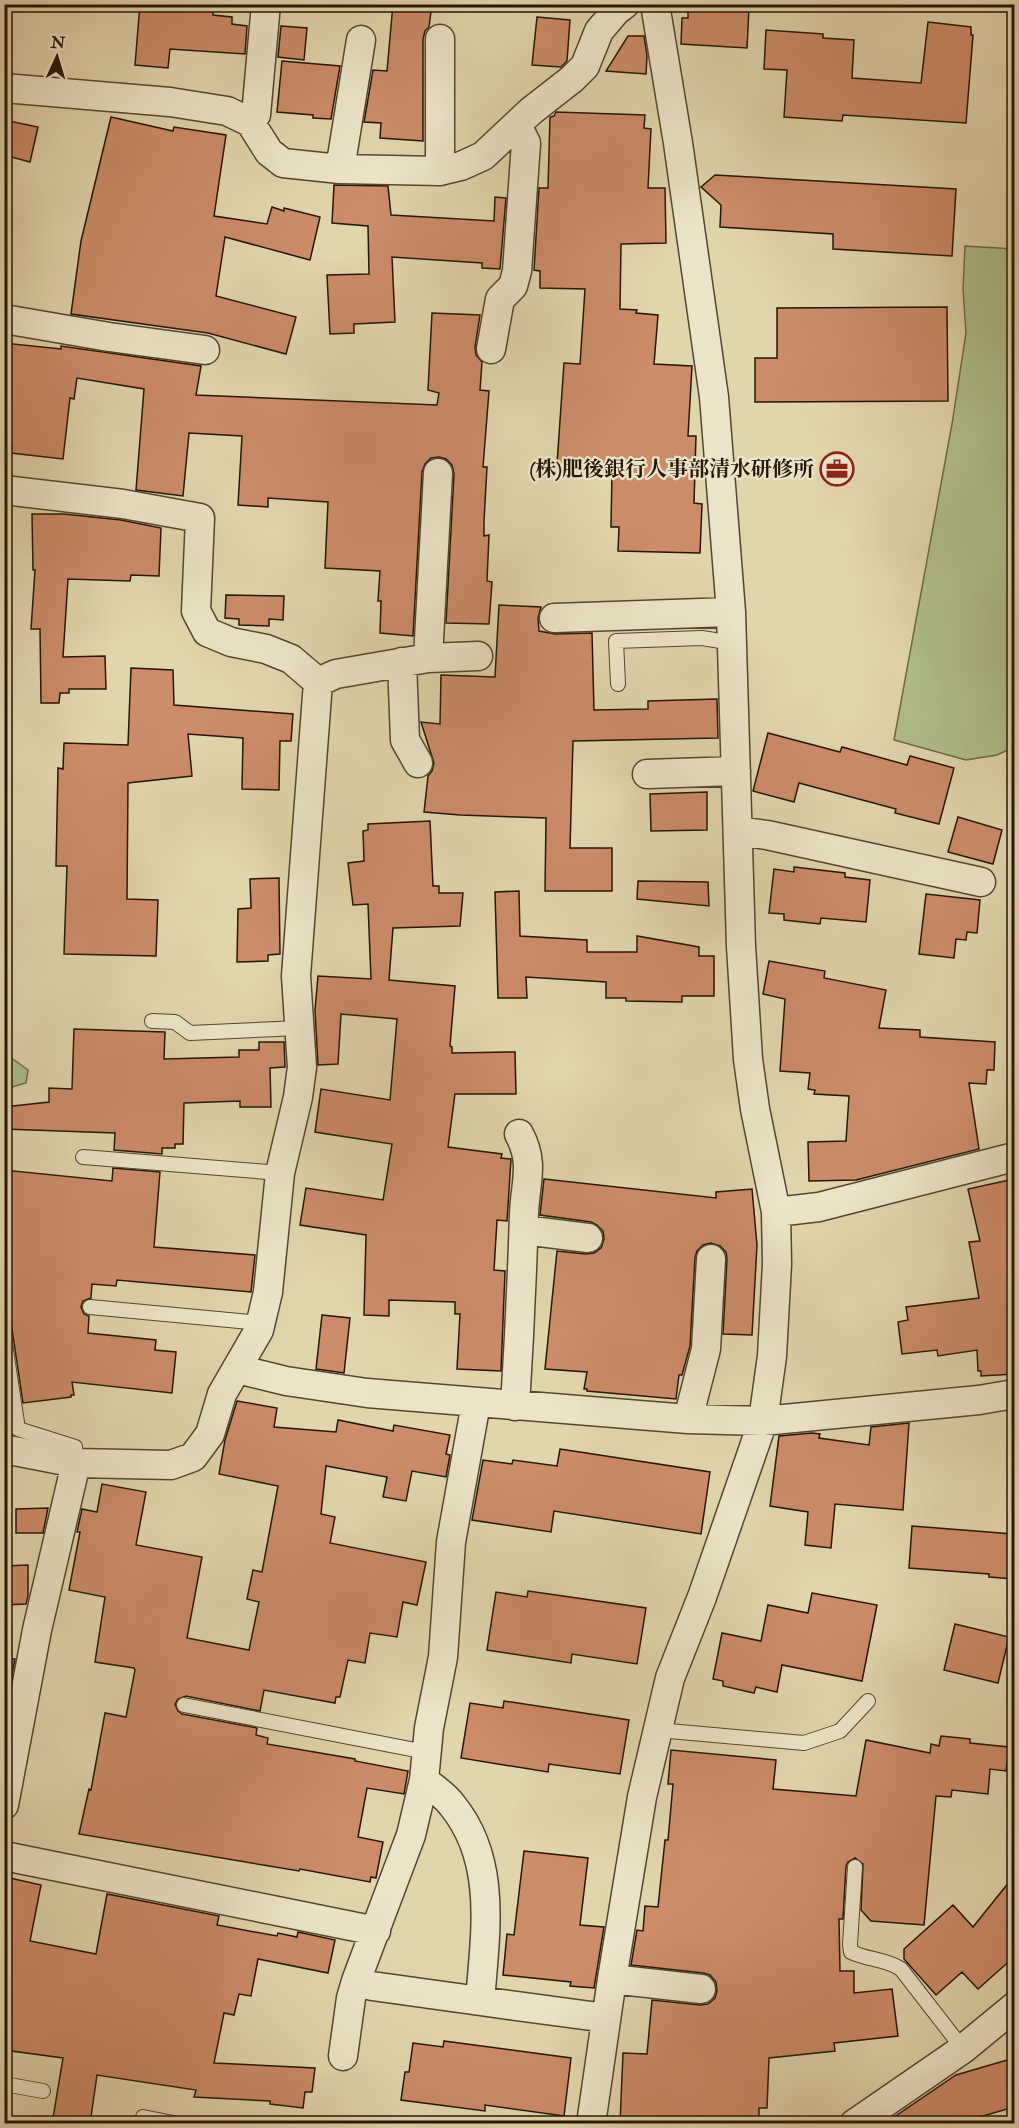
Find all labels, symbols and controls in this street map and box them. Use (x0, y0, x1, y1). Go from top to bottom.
north arrow (27, 27, 87, 87)
text: N (49, 32, 66, 54)
office icon: (株)肥後銀行人事部清水研修所 (819, 451, 855, 487)
place label: (株)肥後銀行人事部清水研修所 (530, 456, 814, 483)

